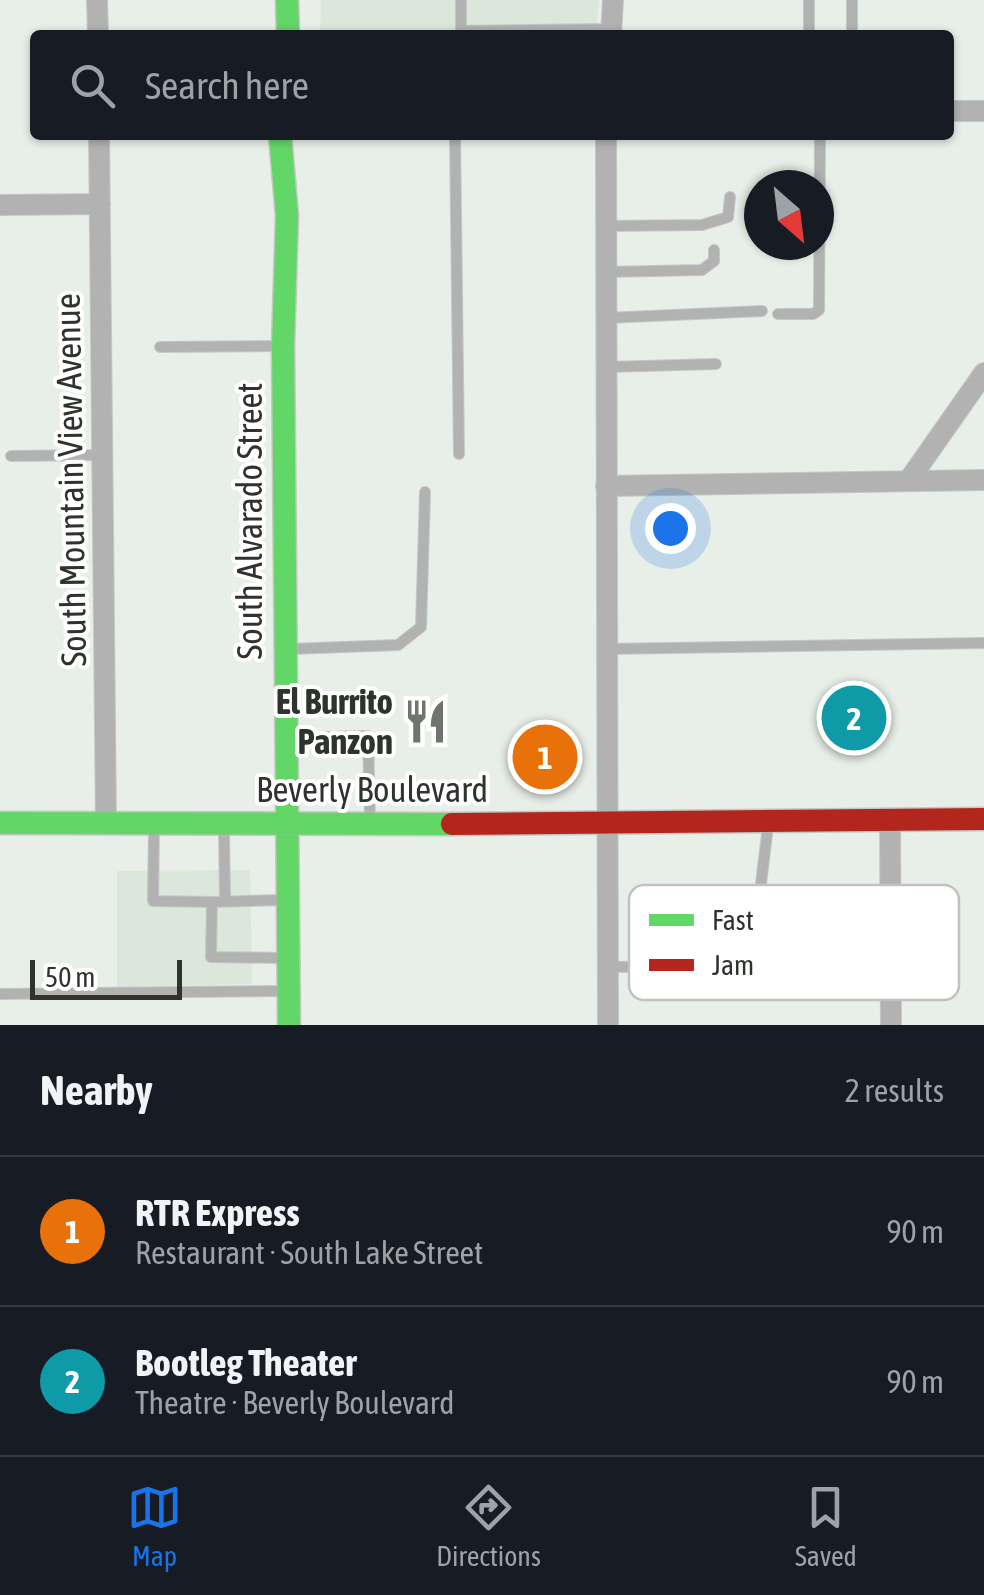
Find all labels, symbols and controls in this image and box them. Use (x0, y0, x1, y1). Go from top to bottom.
search box (30, 30, 954, 140)
icon: search (65, 58, 120, 113)
text: Search here (145, 64, 309, 107)
north arrow (744, 170, 834, 260)
street label: South Mountain View Avenue (47, 293, 93, 667)
street label: South Alvarado Street (229, 383, 269, 659)
your location (645, 503, 696, 554)
pin: 2 (822, 680, 886, 756)
place label: El Burrito Panzon (276, 681, 393, 761)
restaurant icon: El Burrito Panzon (402, 697, 450, 745)
pin: 1 (512, 720, 578, 794)
street label: Beverly Boulevard (256, 769, 488, 809)
legend (629, 885, 959, 1000)
text: Fast (712, 904, 754, 936)
text: Jam (712, 949, 754, 981)
scale bar (30, 955, 182, 1000)
text: 50 m (45, 961, 95, 993)
text: Nearby (40, 1066, 153, 1114)
text: 2 results (845, 1072, 944, 1109)
text: RTR Express (135, 1191, 300, 1234)
text: 1 (65, 1213, 80, 1250)
text: 90 m (886, 1213, 944, 1250)
text: Restaurant · South Lake Street (135, 1234, 483, 1271)
text: Bootleg Theater (135, 1341, 356, 1384)
text: 2 (65, 1363, 80, 1400)
text: 90 m (886, 1363, 944, 1400)
text: Theatre · Beverly Boulevard (135, 1384, 454, 1421)
tab: Map (127, 1480, 182, 1572)
tab: Directions (436, 1480, 541, 1572)
tab: Saved (795, 1480, 857, 1572)

